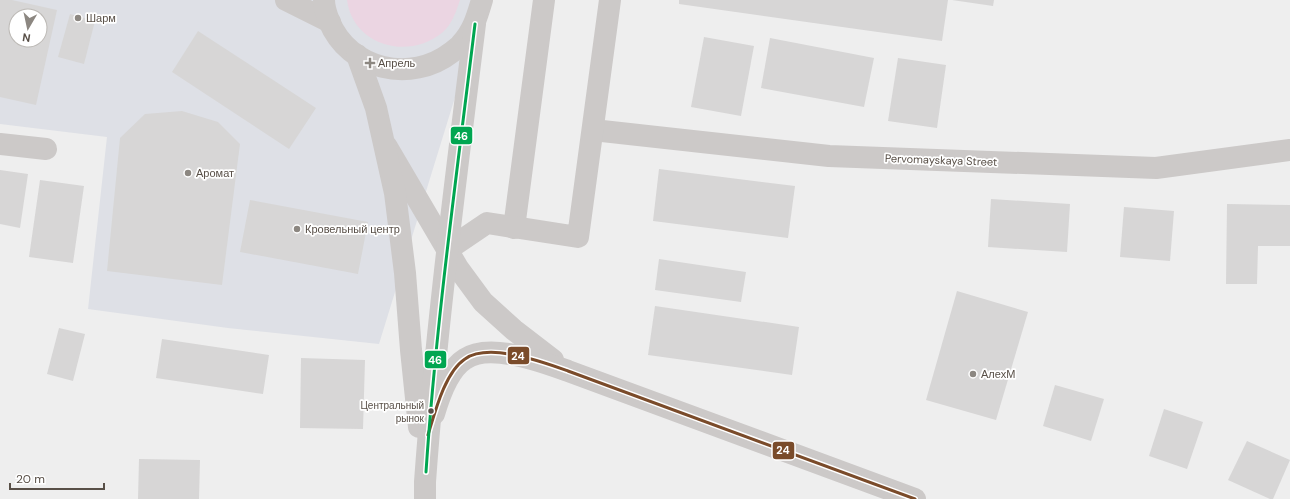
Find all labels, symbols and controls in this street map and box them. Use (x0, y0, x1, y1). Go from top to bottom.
north arrow (8, 8, 48, 48)
place label: Шарм (86, 11, 116, 25)
marker: Шарм (73, 13, 83, 23)
text: N (21, 30, 31, 45)
place label: Апрель (378, 56, 416, 70)
marker: Апрель (365, 58, 375, 68)
line badge: 46 (450, 126, 473, 145)
text: 46 (454, 129, 468, 143)
street label: Pervomayskaya Street (885, 151, 997, 169)
place label: Аромат (196, 166, 234, 180)
marker: Аромат (183, 168, 193, 178)
place label: Кровельный центр (305, 222, 400, 236)
marker: Кровельный центр (292, 224, 302, 234)
line badge: 24 (507, 346, 530, 365)
text: 24 (511, 349, 525, 363)
line badge: 46 (424, 350, 447, 369)
text: 46 (428, 353, 442, 367)
place label: АлехМ (981, 367, 1015, 381)
marker: АлехМ (968, 369, 978, 379)
place label: Центральный рынок (360, 399, 425, 425)
marker: Центральный рынок (426, 406, 436, 416)
line badge: 24 (772, 441, 795, 460)
text: 24 (776, 443, 790, 457)
scale bar (10, 465, 104, 491)
text: 20 m (16, 471, 45, 487)

